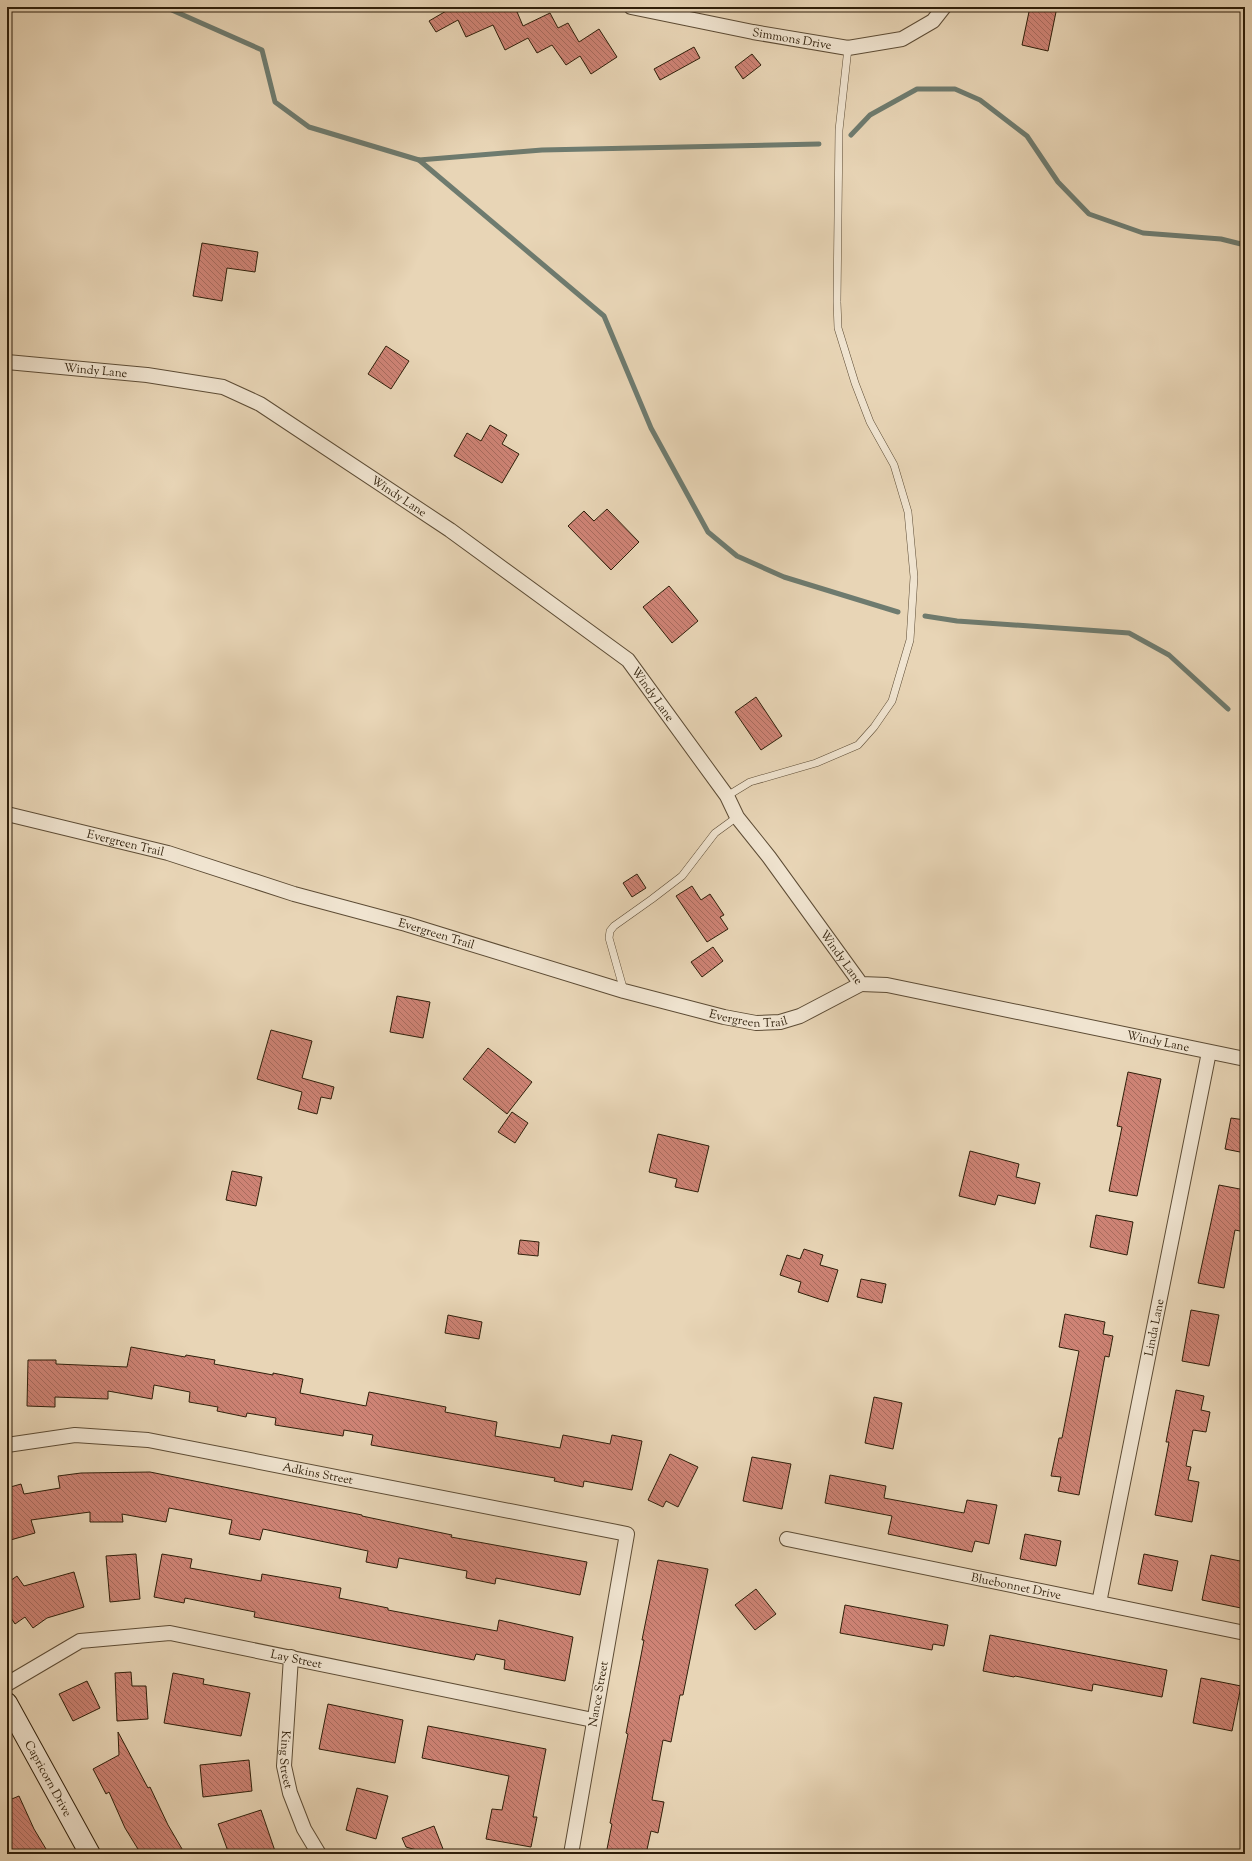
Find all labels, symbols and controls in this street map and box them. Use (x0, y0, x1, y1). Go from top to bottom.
street label: Simmons Drive (751, 24, 833, 55)
street label: Windy Lane (63, 359, 128, 383)
street label: Windy Lane (367, 472, 430, 522)
street label: Windy Lane (626, 664, 678, 726)
street label: Evergreen Trail (85, 826, 166, 862)
street label: Evergreen Trail (396, 914, 477, 955)
street label: Windy Lane (815, 927, 867, 989)
street label: Evergreen Trail (707, 1006, 790, 1033)
street label: Windy Lane (1125, 1027, 1191, 1057)
street label: Linda Lane (1140, 1297, 1170, 1358)
street label: Adkins Street (281, 1459, 354, 1490)
street label: Bluebonnet Drive (969, 1569, 1063, 1605)
street label: Lay Street (269, 1646, 323, 1674)
street label: Nance Street (584, 1660, 614, 1729)
street label: King Street (274, 1730, 297, 1791)
street label: Capricorn Drive (19, 1737, 76, 1821)

